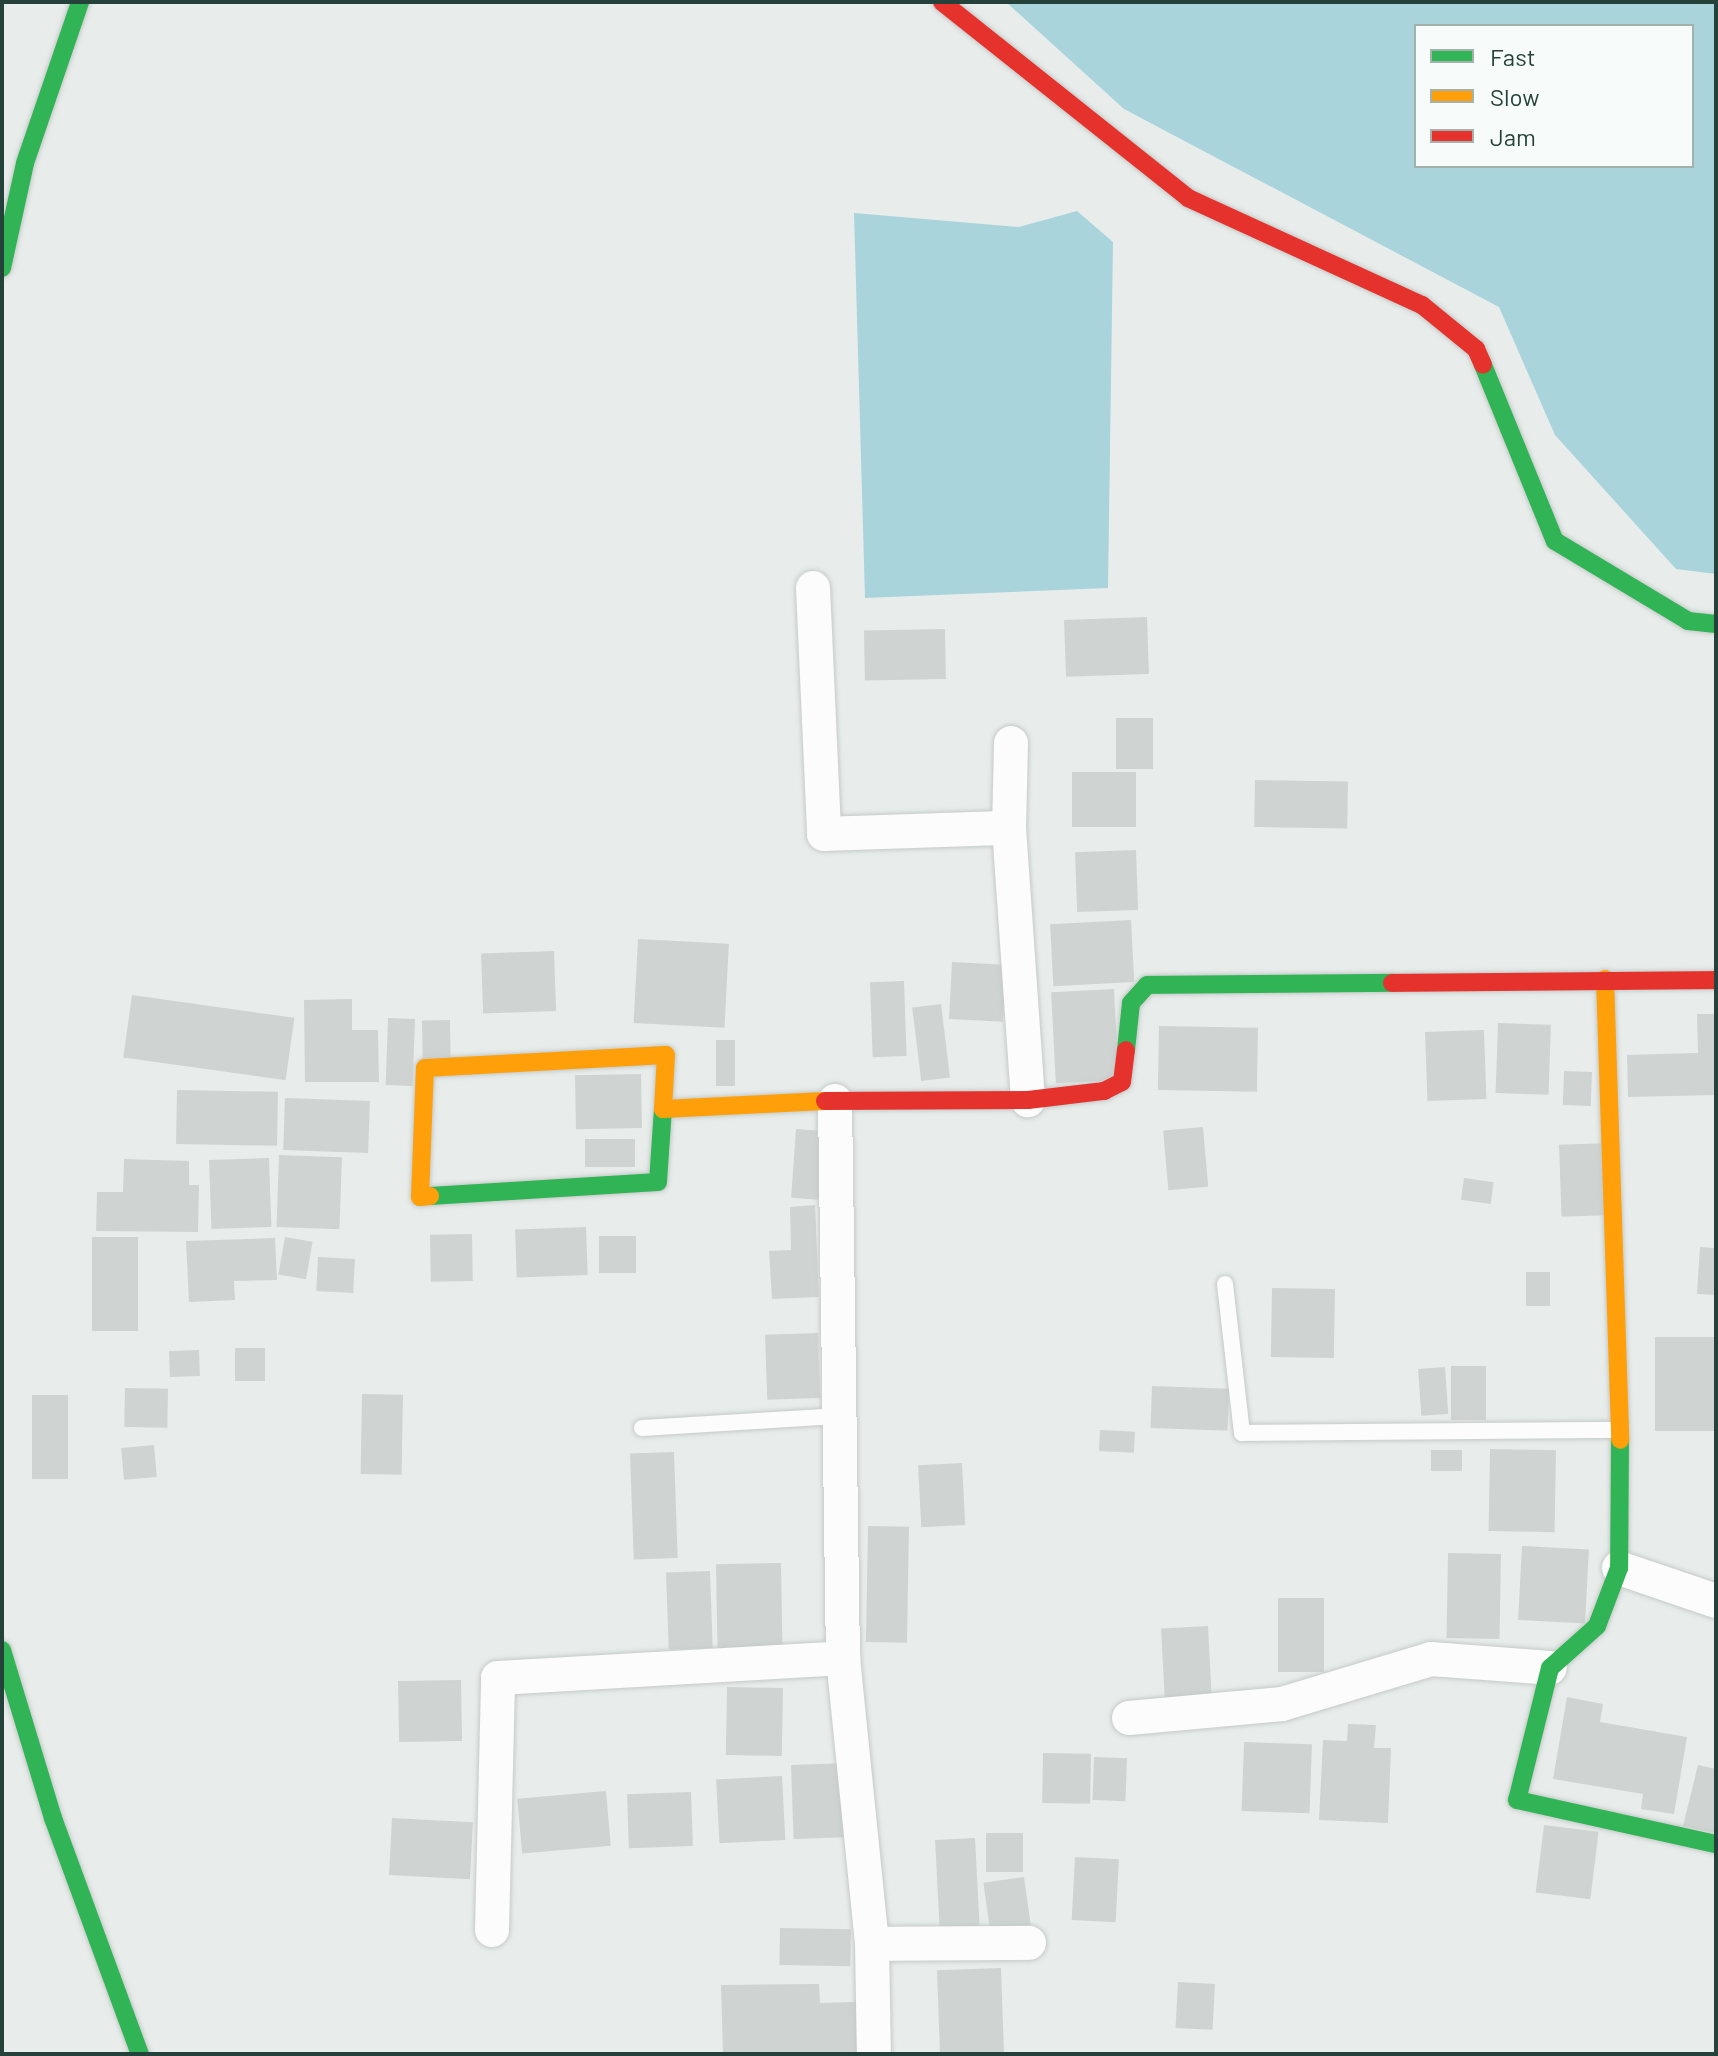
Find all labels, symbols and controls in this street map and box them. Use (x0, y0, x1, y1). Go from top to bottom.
legend (1414, 24, 1694, 168)
text: Fast (1490, 42, 1535, 71)
text: Slow (1490, 82, 1539, 111)
text: Jam (1490, 122, 1536, 151)

